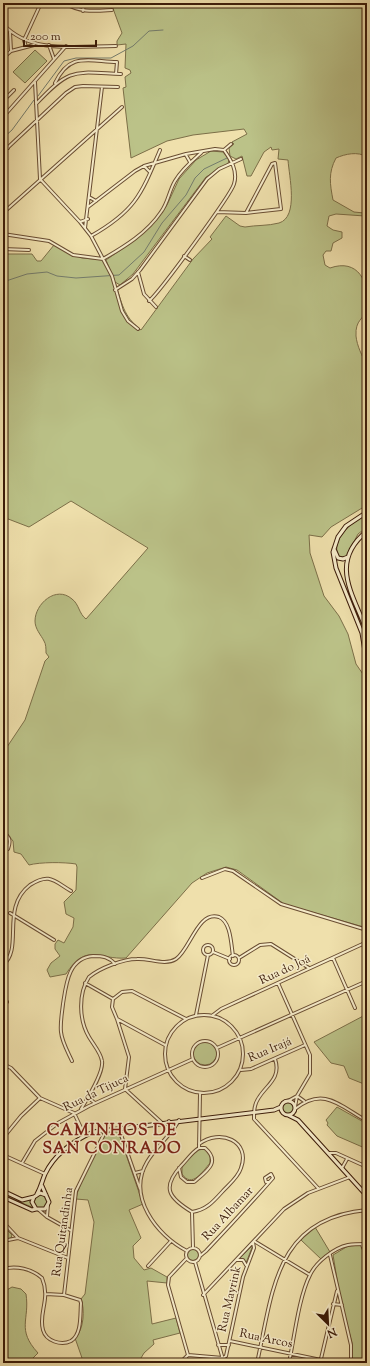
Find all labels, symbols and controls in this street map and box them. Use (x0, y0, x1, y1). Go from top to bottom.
scale bar (24, 22, 96, 48)
text: 200 m (30, 28, 61, 46)
street label: Rua do Joá (256, 950, 314, 990)
street label: Rua Irajá (245, 1033, 295, 1067)
street label: Rua da Tijuca (60, 1069, 132, 1117)
district label: CAMINHOS DE SAN CONRADO (42, 1120, 182, 1161)
street label: Rua Albamar (198, 1183, 258, 1245)
street label: Rua Quitandinha (48, 1186, 78, 1278)
street label: Rua Mayrink (214, 1264, 246, 1334)
north arrow (308, 1304, 348, 1344)
text: N (324, 1323, 340, 1341)
street label: Rua Arcos (238, 1325, 295, 1353)

